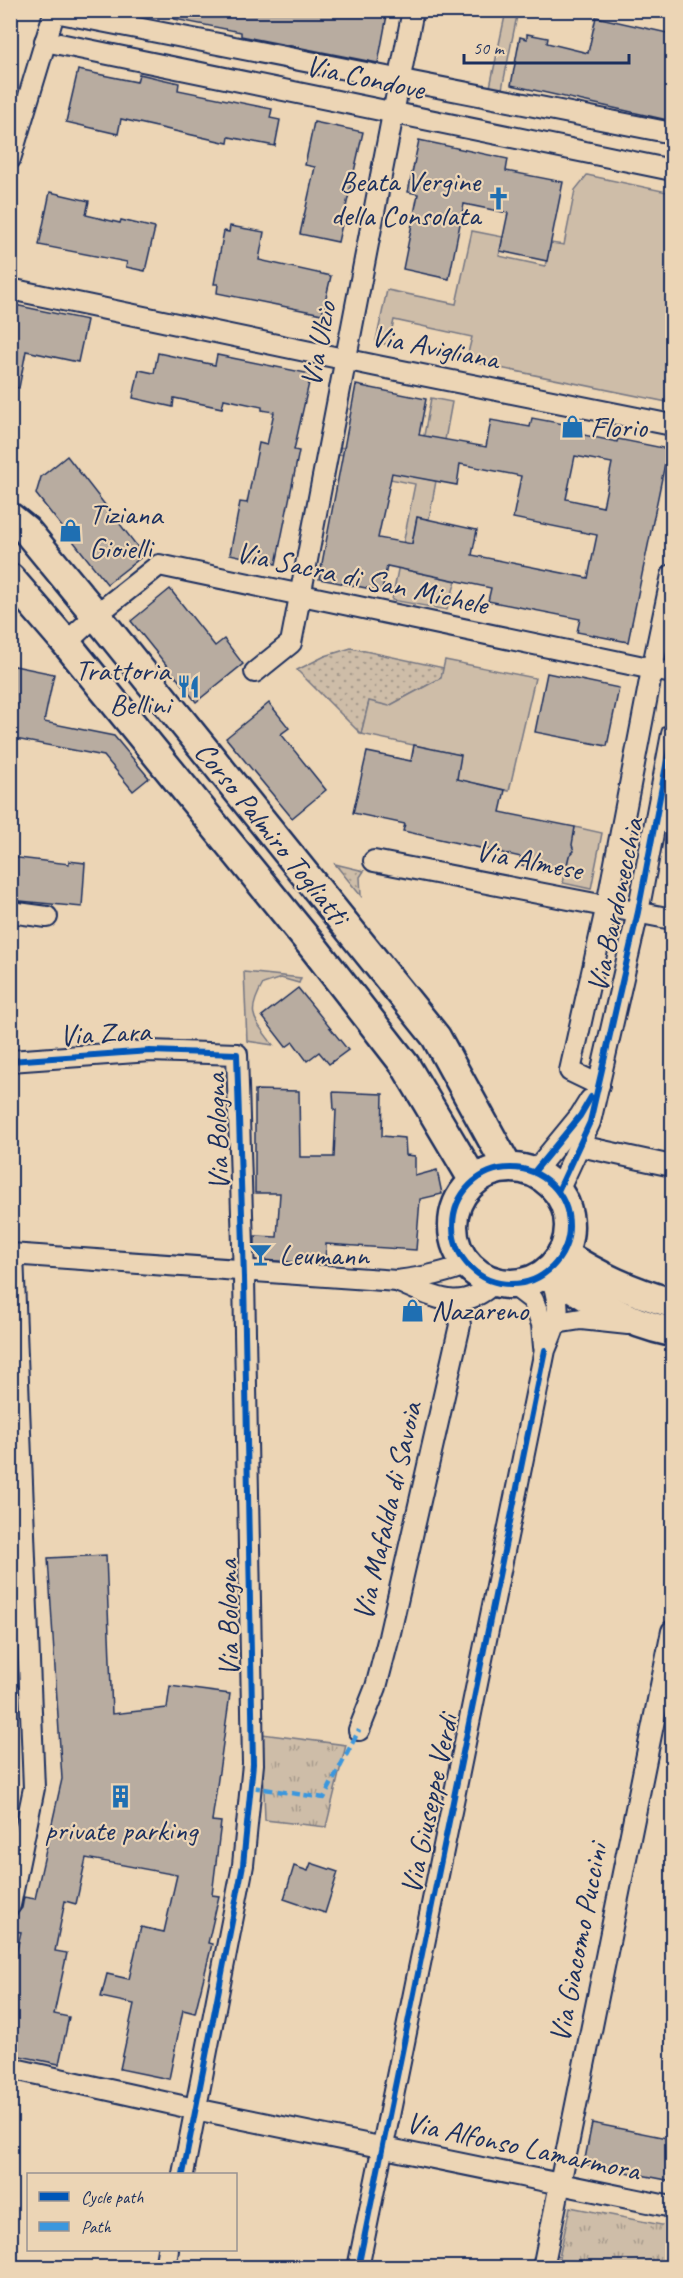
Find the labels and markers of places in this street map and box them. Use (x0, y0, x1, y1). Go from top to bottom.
place label: Beata Vergine della Consolata (331, 162, 483, 234)
church icon: Beata Vergine della Consolata (485, 185, 511, 211)
place label: Florio (590, 408, 648, 446)
shop icon: Florio (559, 414, 585, 440)
place label: Tiziana Gioielli (89, 495, 164, 567)
shop icon: Tiziana Gioielli (58, 518, 84, 544)
place label: Trattoria Bellini (75, 651, 173, 723)
restaurant icon: Trattoria Bellini (175, 674, 201, 700)
place label: Leumann (279, 1236, 370, 1274)
bar icon: Leumann (248, 1242, 274, 1268)
place label: Nazareno (431, 1291, 530, 1329)
shop icon: Nazareno (400, 1297, 426, 1323)
building icon: private parking (108, 1783, 134, 1809)
place label: private parking (45, 1811, 200, 1849)

